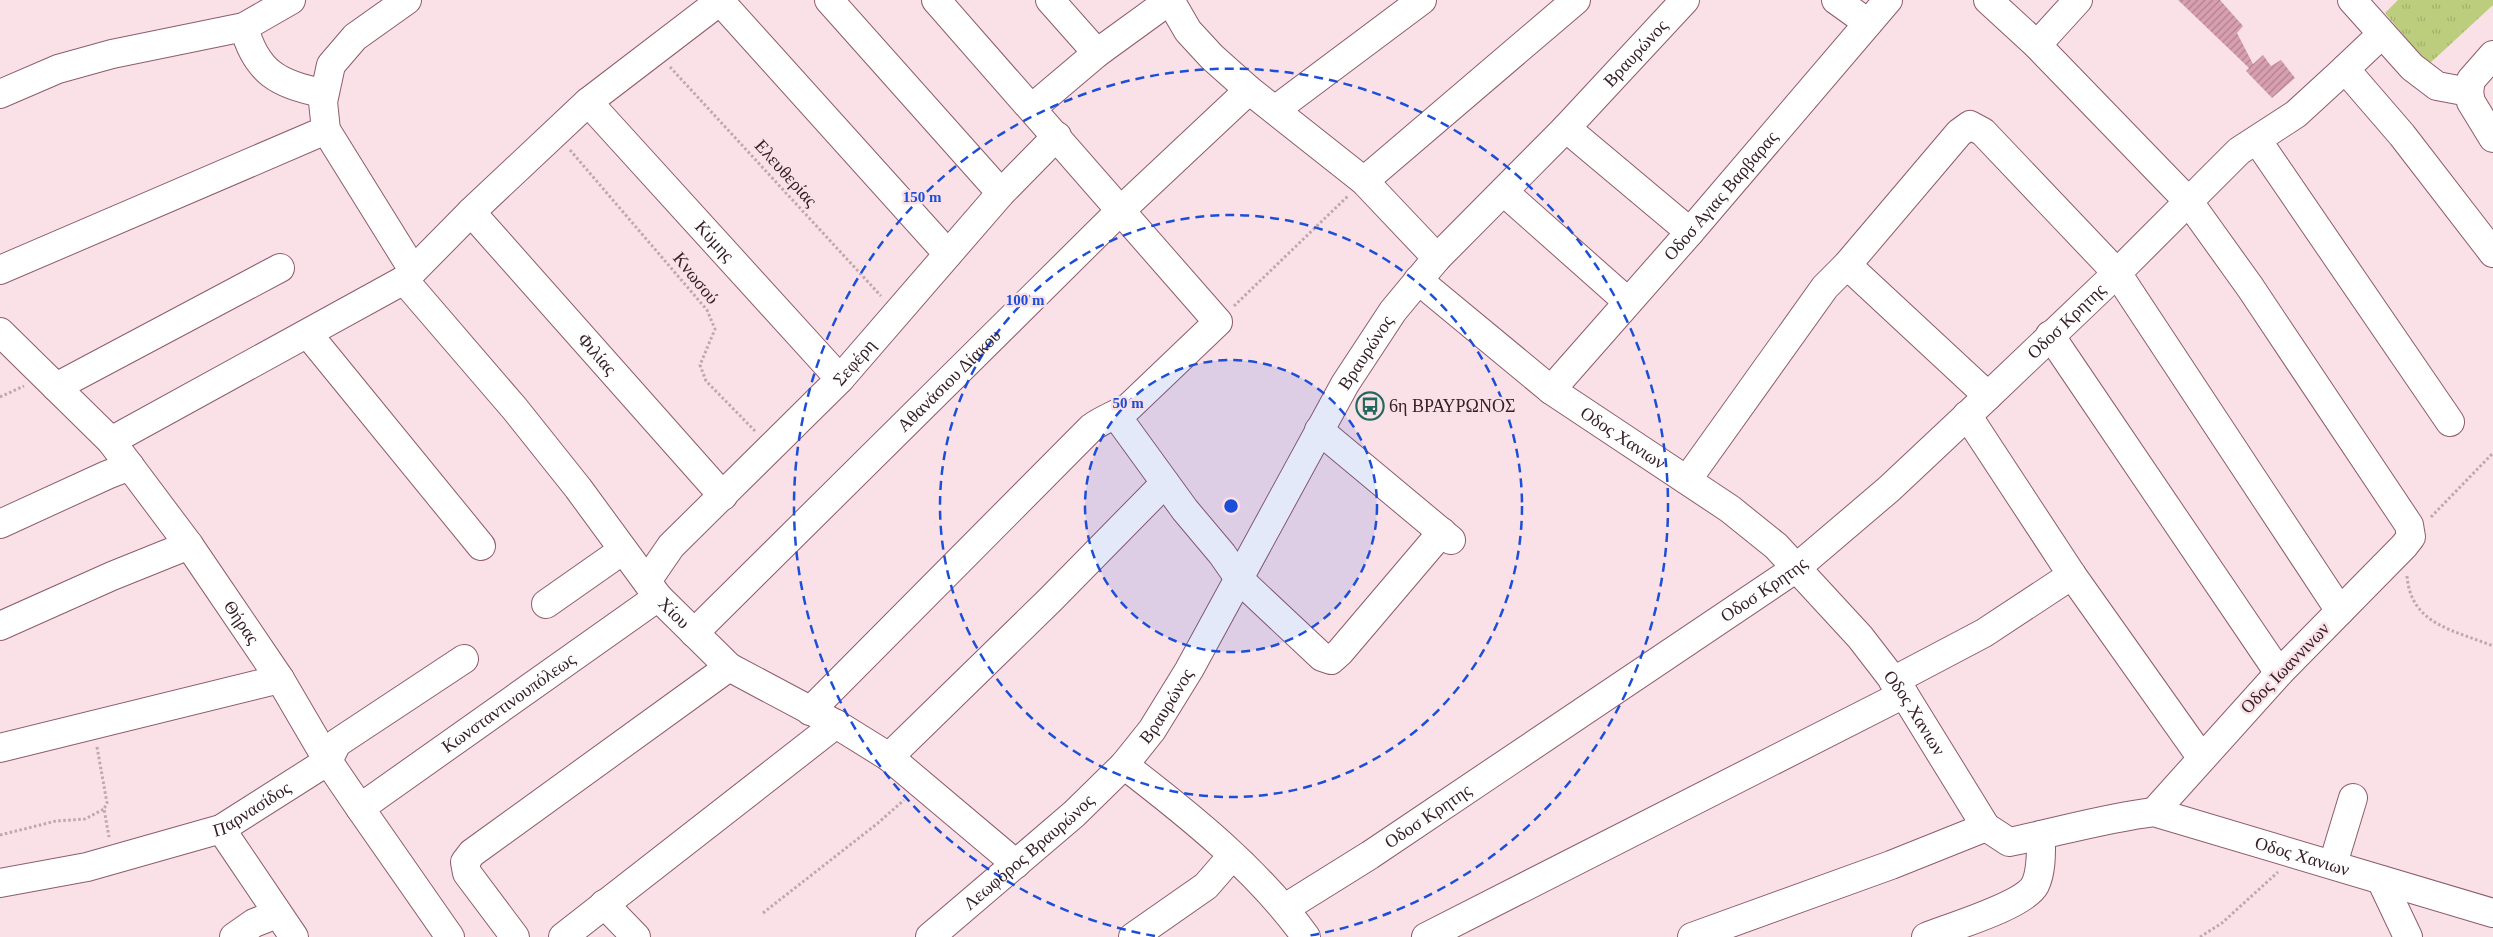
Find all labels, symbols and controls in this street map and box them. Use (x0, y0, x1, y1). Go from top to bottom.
street label: Βραυρώνος (1599, 15, 1672, 91)
street label: Οδοσ Αγιας Βαρβαρας (1660, 127, 1782, 264)
street label: Ελευθερίας (751, 136, 821, 210)
text: 150 m (903, 189, 942, 205)
street label: Κύμης (691, 217, 738, 266)
street label: Κνωσού (669, 248, 723, 308)
street label: Οδοσ Κρητης (2023, 280, 2109, 363)
text: 100 m (1006, 292, 1045, 308)
street label: Βραυρώνος (1334, 312, 1397, 393)
street label: Αθανάσιου Δίακου (893, 325, 1005, 436)
street label: Φιλίας (574, 329, 621, 379)
street label: Σεφέρη (829, 335, 880, 390)
bus stop icon: 6η ΒΡΑΥΡΩΝΟΣ (1355, 391, 1385, 421)
text: 50 m (1112, 395, 1144, 411)
place label: 6η ΒΡΑΥΡΩΝΟΣ (1389, 396, 1515, 416)
street label: Οδος Χανιων (1577, 403, 1669, 473)
centre of rings (1222, 497, 1240, 515)
street label: Οδοσ Κρητης (1717, 553, 1811, 626)
street label: Χίου (654, 593, 694, 633)
street label: Θήρας (220, 597, 263, 648)
street label: Οδος Ιωαννινων (2237, 618, 2333, 718)
street label: Κωνσταντινουπόλεως (438, 649, 579, 757)
street label: Βραυρώνος (1135, 665, 1197, 748)
street label: Οδος Χανιων (1879, 666, 1949, 759)
street label: Παρνασίδος (211, 777, 294, 841)
street label: Οδοσ Κρητης (1381, 780, 1475, 852)
street label: Λεωφόρος Βραυρώνος (959, 790, 1098, 914)
street label: Οδος Χανιων (2253, 833, 2352, 880)

